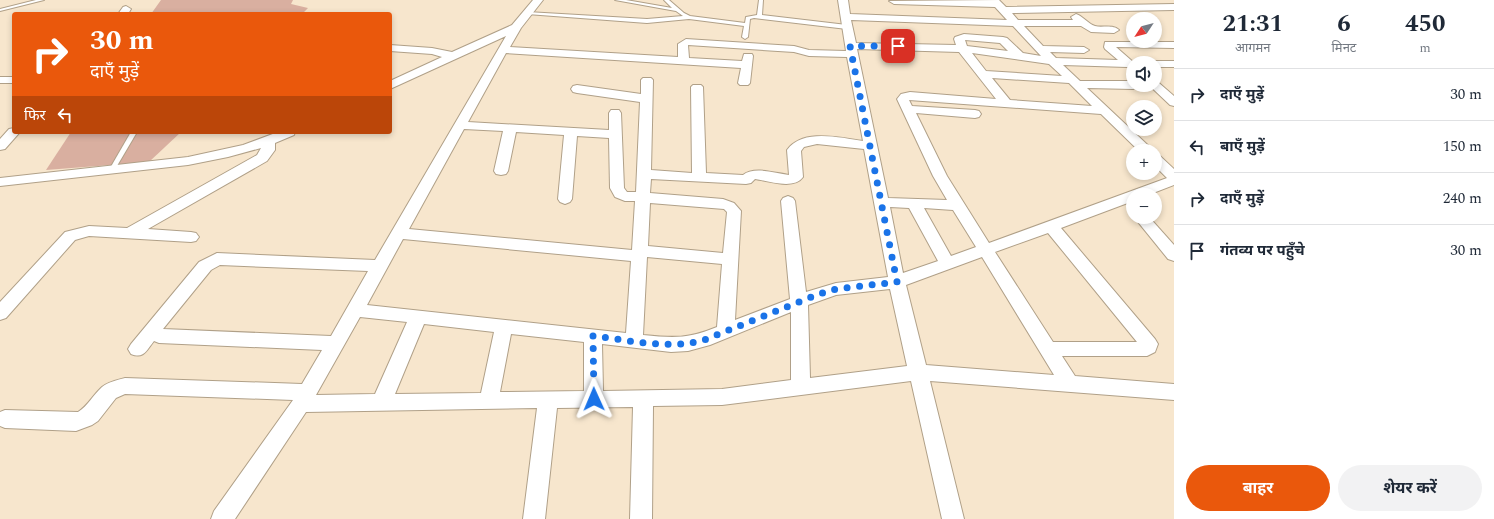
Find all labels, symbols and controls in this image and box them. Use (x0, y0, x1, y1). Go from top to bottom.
text: 21:31 (1223, 6, 1283, 42)
text: 6 (1337, 6, 1351, 42)
text: 450 (1405, 6, 1445, 42)
north arrow (1126, 12, 1162, 48)
map controls (1126, 12, 1162, 224)
text: 30 m (90, 19, 154, 62)
icon: right (24, 28, 76, 80)
pin (881, 29, 915, 63)
icon: arrive (887, 35, 909, 57)
text: आगमन (1235, 38, 1271, 58)
text: मिनट (1331, 38, 1356, 58)
text: m (1420, 38, 1431, 58)
button: sound (1126, 56, 1162, 92)
text: दाएँ मुड़ें (90, 58, 139, 85)
text: दाएँ मुड़ें (1220, 83, 1264, 106)
text: 30 m (1450, 83, 1482, 106)
icon: right (1186, 84, 1208, 106)
button: layers (1126, 100, 1162, 136)
text: फिर (24, 104, 46, 127)
icon: left (54, 104, 76, 126)
text: बाएँ मुड़ें (1220, 135, 1265, 158)
text: 150 m (1443, 135, 1482, 158)
icon: left (1186, 136, 1208, 158)
button: + (1126, 144, 1162, 180)
text: दाएँ मुड़ें (1220, 187, 1264, 210)
text: 240 m (1443, 187, 1482, 210)
button: − (1126, 188, 1162, 224)
icon: right (1186, 188, 1208, 210)
text: गंतव्य पर पहुँचे (1220, 239, 1305, 262)
text: 30 m (1450, 239, 1482, 262)
icon: arrive (1186, 240, 1208, 262)
position arrow (573, 378, 615, 420)
button: बाहर (1186, 465, 1330, 511)
button: शेयर करें (1338, 465, 1482, 511)

